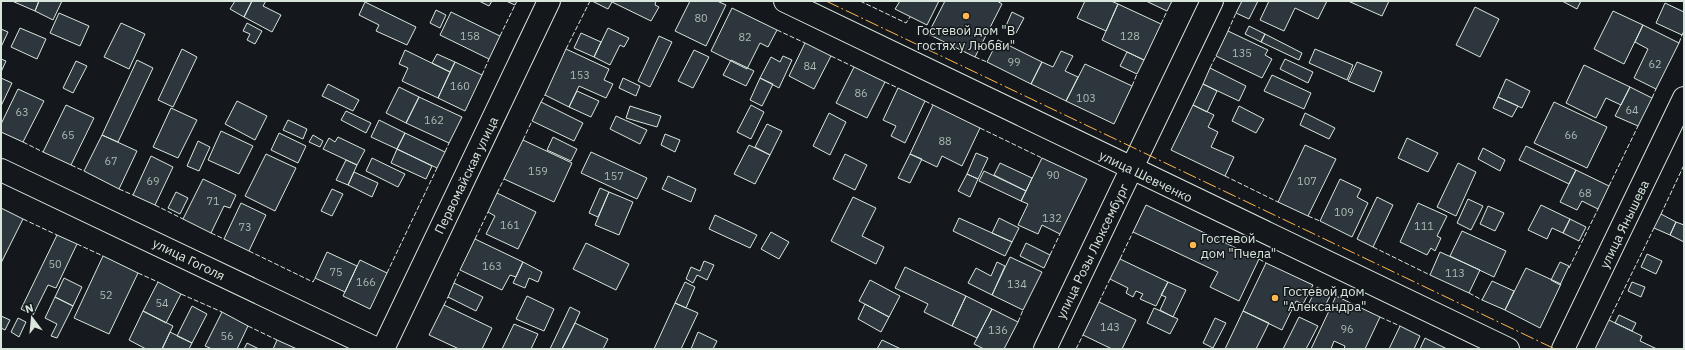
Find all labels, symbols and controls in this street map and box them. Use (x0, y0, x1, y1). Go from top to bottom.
house number: 80 (694, 11, 708, 25)
marker: Гостевой дом "В гостях у Любви" (961, 11, 971, 21)
place label: Гостевой дом "В гостях у Любви" (917, 22, 1015, 54)
house number: 158 (460, 29, 480, 43)
house number: 128 (1120, 29, 1140, 43)
house number: 82 (738, 30, 752, 44)
house number: 135 (1232, 46, 1252, 60)
house number: 99 (1007, 55, 1021, 69)
house number: 62 (1648, 57, 1662, 71)
house number: 84 (803, 59, 817, 73)
house number: 153 (570, 68, 590, 82)
house number: 160 (450, 79, 470, 93)
house number: 86 (854, 86, 868, 100)
house number: 103 (1076, 91, 1096, 105)
house number: 64 (1625, 103, 1639, 117)
house number: 63 (15, 105, 29, 119)
house number: 162 (424, 113, 444, 127)
street label: Первомайская улица (431, 114, 502, 237)
house number: 65 (61, 128, 75, 142)
house number: 66 (1564, 128, 1578, 142)
house number: 88 (938, 134, 952, 148)
street label: улица Шевченко (1096, 146, 1195, 206)
house number: 67 (104, 154, 118, 168)
house number: 159 (528, 164, 548, 178)
house number: 90 (1046, 168, 1060, 182)
house number: 157 (604, 169, 624, 183)
house number: 69 (146, 174, 160, 188)
house number: 107 (1297, 174, 1317, 188)
street label: улица Янышева (1596, 177, 1653, 271)
street label: улица Розы Люксембург (1052, 180, 1133, 322)
house number: 68 (1578, 186, 1592, 200)
house number: 71 (206, 194, 220, 208)
house number: 109 (1334, 205, 1354, 219)
house number: 132 (1042, 211, 1062, 225)
house number: 161 (500, 218, 520, 232)
house number: 111 (1414, 219, 1434, 233)
house number: 73 (238, 220, 252, 234)
place label: Гостевой дом "Пчела" (1201, 230, 1276, 262)
street label: улица Гоголя (150, 235, 228, 284)
marker: Гостевой дом "Пчела" (1188, 240, 1198, 250)
house number: 50 (48, 257, 62, 271)
house number: 163 (482, 259, 502, 273)
house number: 75 (329, 265, 343, 279)
house number: 113 (1445, 266, 1465, 280)
house number: 166 (356, 275, 376, 289)
house number: 134 (1007, 277, 1027, 291)
place label: Гостевой дом "Александра" (1283, 283, 1366, 315)
house number: 52 (99, 288, 113, 302)
marker: Гостевой дом "Александра" (1270, 293, 1280, 303)
house number: 54 (155, 296, 169, 310)
north arrow (12, 298, 52, 338)
text: N (23, 301, 35, 316)
house number: 143 (1100, 320, 1120, 334)
house number: 96 (1340, 322, 1354, 336)
house number: 136 (988, 323, 1008, 337)
house number: 56 (220, 329, 234, 343)

